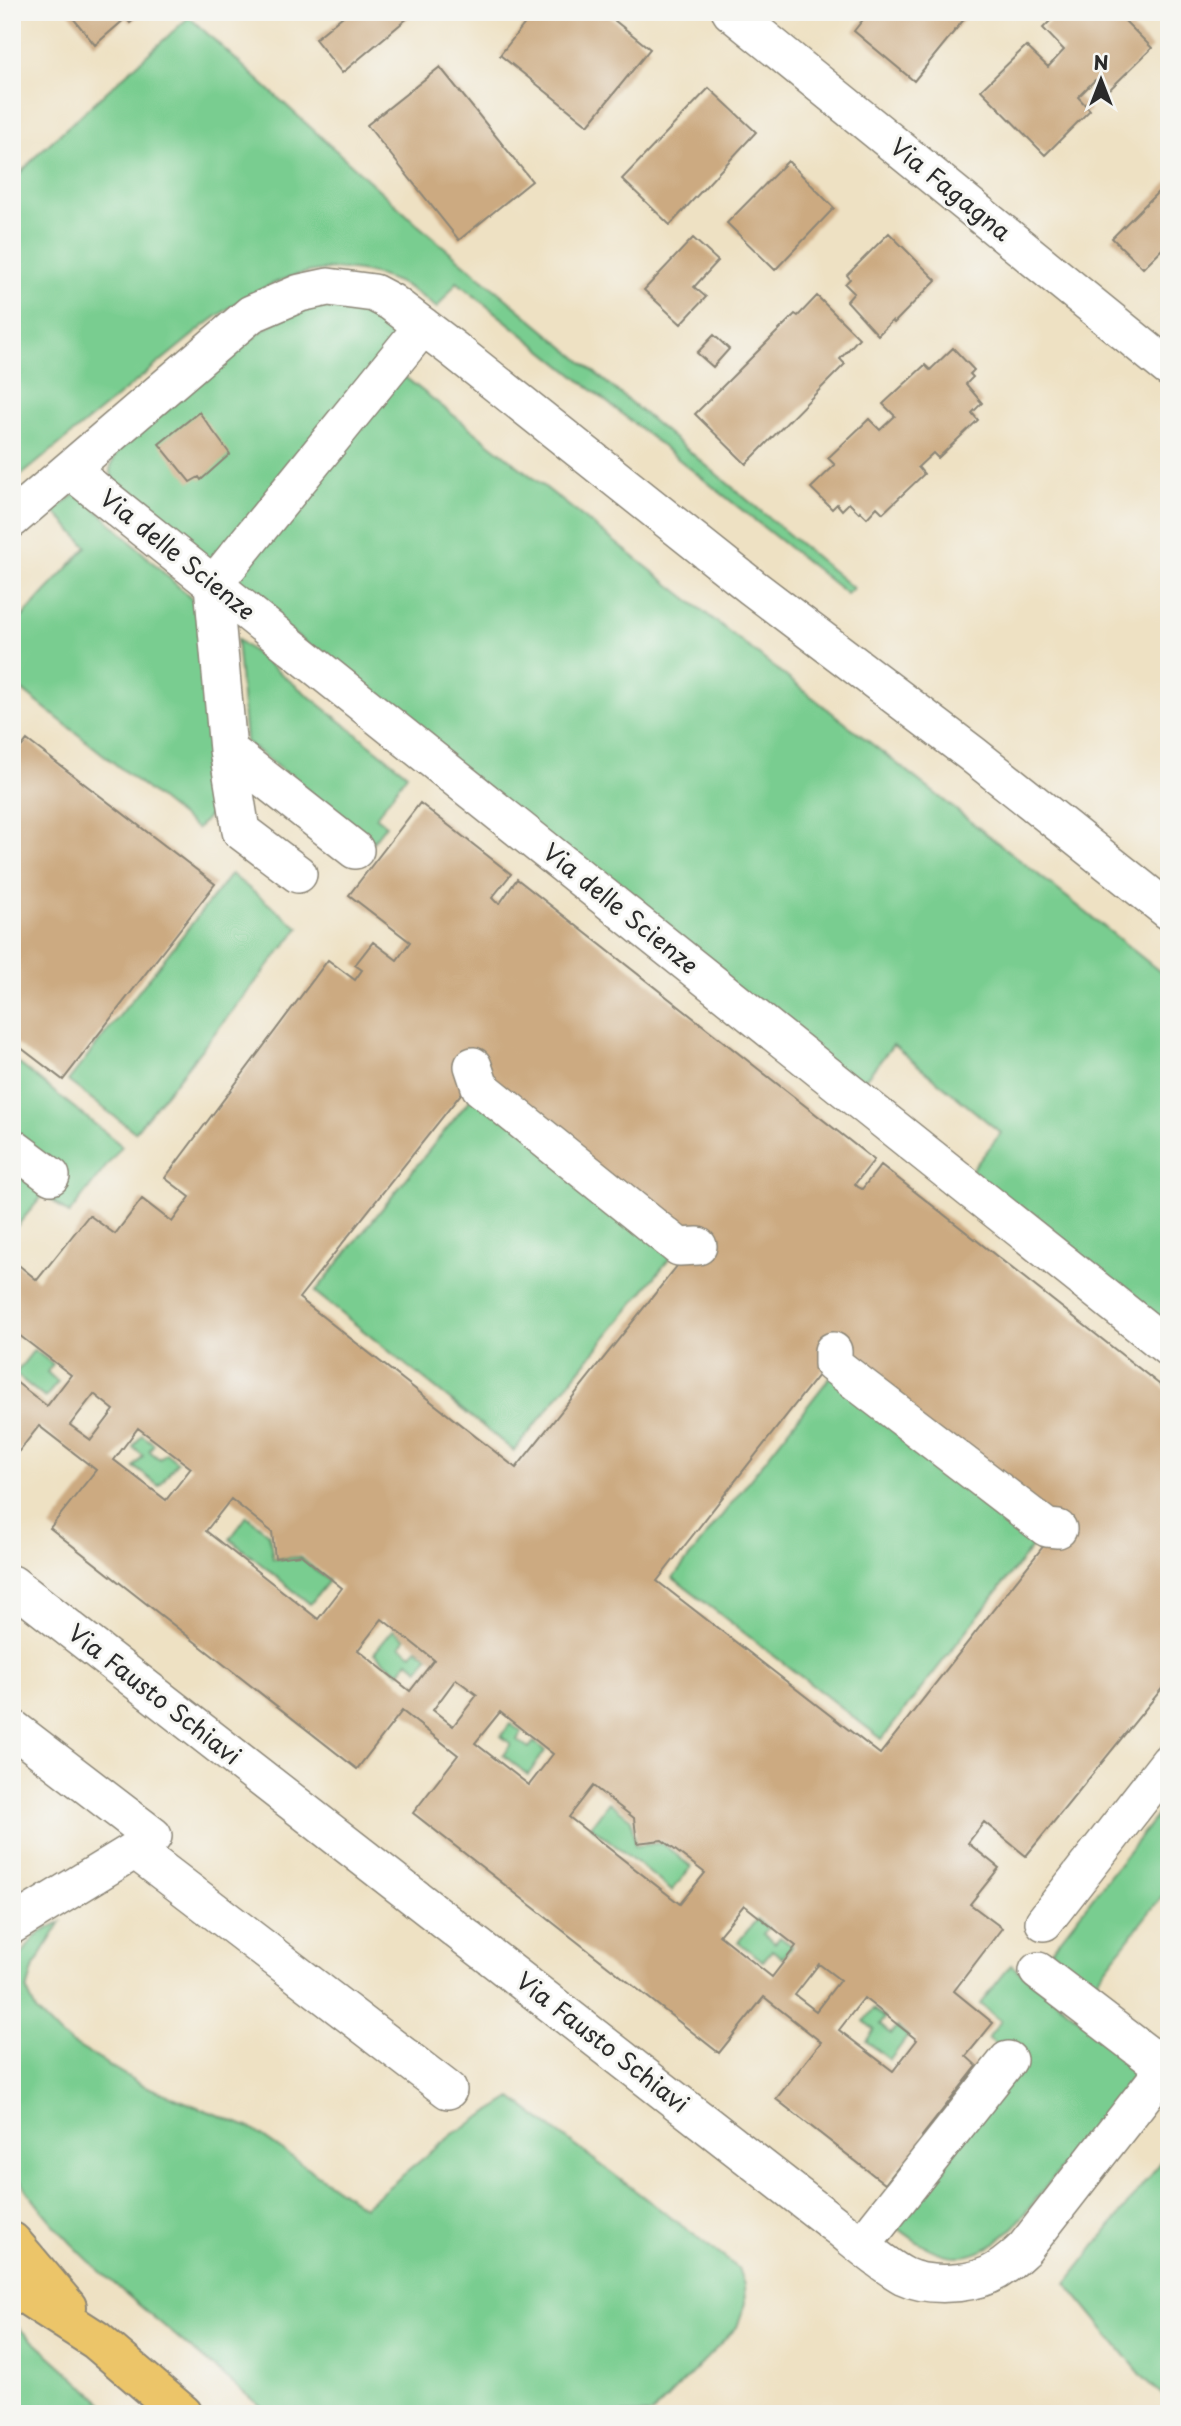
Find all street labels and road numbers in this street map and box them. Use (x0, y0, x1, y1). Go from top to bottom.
street label: Via Fagagna (883, 128, 1020, 249)
street label: Via delle Scienze (93, 479, 264, 627)
street label: Via delle Scienze (536, 833, 707, 981)
street label: Via Fausto Schiavi (61, 1614, 250, 1773)
street label: Via Fausto Schiavi (509, 1962, 698, 2121)

